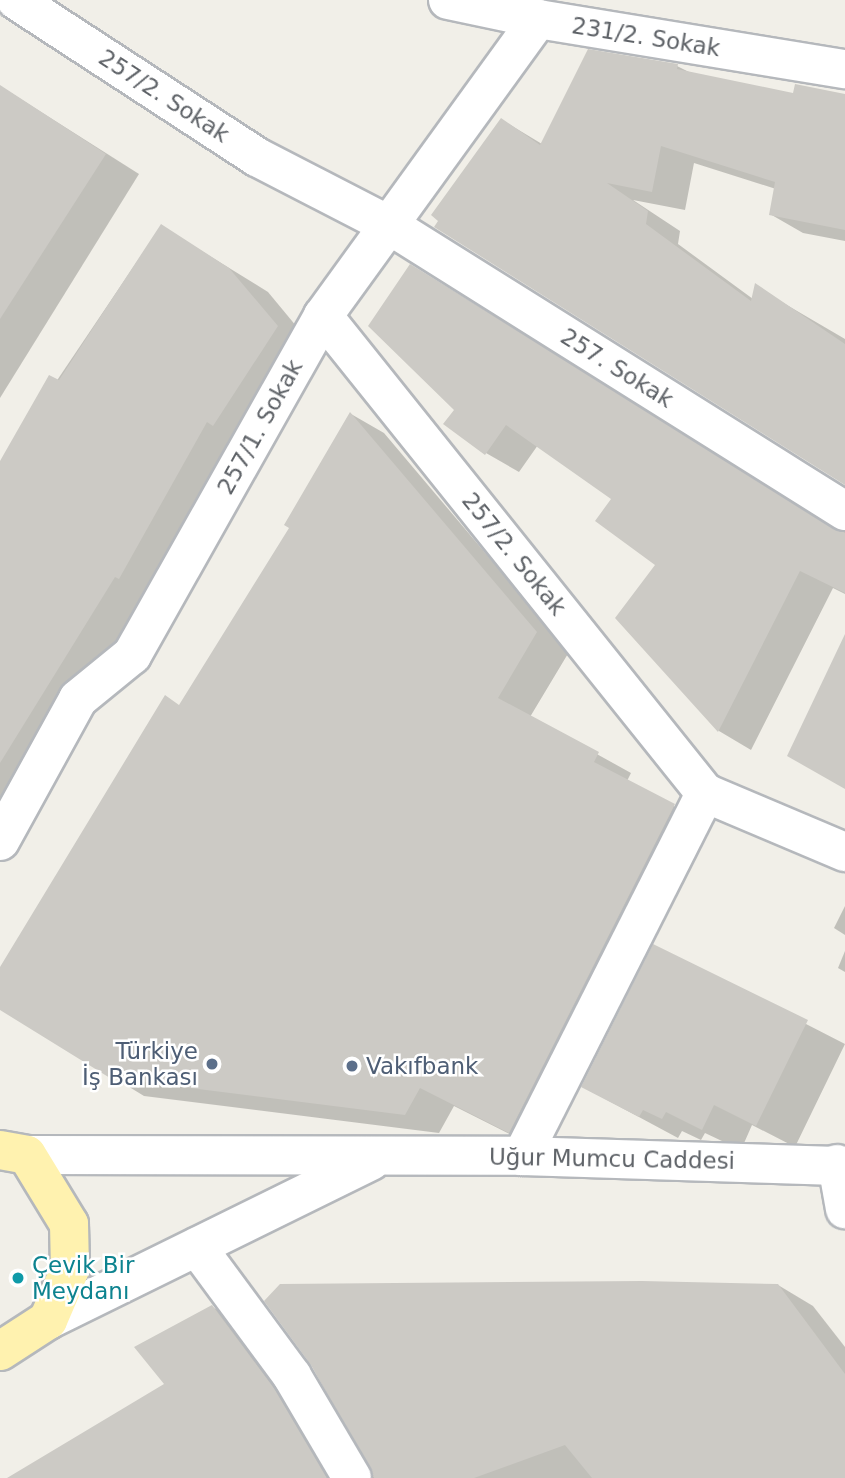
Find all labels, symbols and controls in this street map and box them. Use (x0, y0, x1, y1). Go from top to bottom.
street label: 231/2. Sokak (570, 12, 722, 62)
street label: 257/2. Sokak (94, 44, 234, 148)
street label: 257. Sokak (556, 323, 678, 413)
street label: 257/1. Sokak (212, 355, 308, 499)
street label: 257/2. Sokak (456, 487, 572, 621)
place label: Türkiye İş Bankası (82, 1037, 198, 1091)
place label: Vakıfbank (366, 1052, 478, 1080)
marker: Türkiye İş Bankası (204, 1056, 220, 1072)
marker: Vakıfbank (344, 1058, 360, 1074)
street label: Uğur Mumcu Caddesi (489, 1143, 735, 1175)
place label: Çevik Bir Meydanı (32, 1251, 134, 1305)
marker: Çevik Bir Meydanı (10, 1270, 26, 1286)

